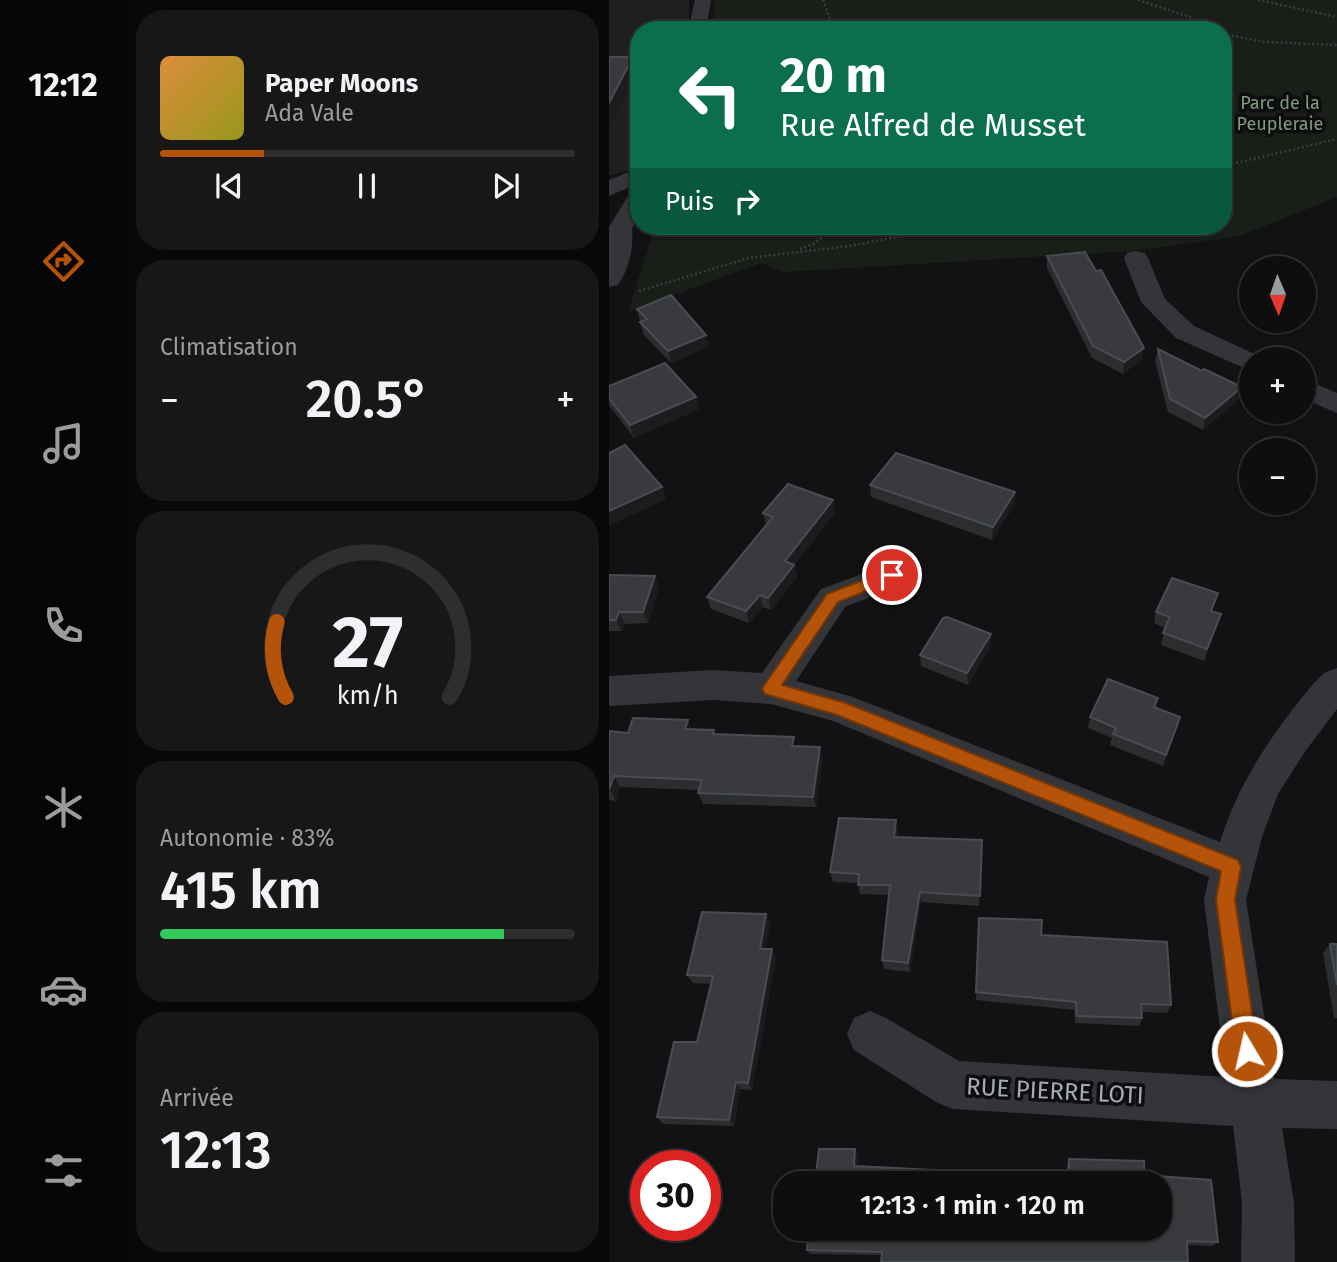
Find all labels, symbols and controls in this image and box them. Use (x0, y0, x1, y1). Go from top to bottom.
text: 20 m (780, 46, 887, 105)
icon: left (665, 49, 756, 140)
text: 12:12 (28, 66, 98, 104)
text: Paper Moons (265, 68, 418, 99)
park label: Parc de la Peupleraie (1237, 92, 1323, 135)
text: Ada Vale (265, 99, 354, 127)
text: Rue Alfred de Musset (780, 106, 1086, 144)
icon: previous (210, 167, 248, 205)
icon: pause (348, 167, 386, 205)
icon: next (487, 167, 525, 205)
icon: right (728, 182, 766, 220)
text: Puis (665, 186, 714, 217)
icon: directions (39, 237, 88, 286)
north arrow (1239, 256, 1316, 332)
map controls (1239, 256, 1316, 515)
text: Climatisation (160, 333, 298, 361)
button: + (1239, 347, 1316, 424)
text: 20.5° (306, 368, 429, 431)
text: − (160, 377, 179, 423)
text: + (556, 377, 575, 423)
icon: music (39, 419, 88, 468)
button: − (1239, 438, 1316, 515)
pin (862, 545, 922, 605)
icon: arrive (873, 556, 911, 594)
text: 27 (332, 599, 403, 686)
icon: phone (39, 601, 88, 650)
text: km/h (337, 681, 398, 711)
icon: climate (39, 783, 88, 832)
text: Autonomie · 83% (160, 824, 334, 852)
text: 415 km (160, 859, 322, 922)
icon: car (39, 965, 88, 1014)
position arrow (1210, 1014, 1284, 1088)
street label: RUE PIERRE LOTI (966, 1072, 1144, 1110)
text: Arrivée (160, 1084, 234, 1112)
text: 12:13 (160, 1119, 272, 1182)
icon: filters (39, 1146, 88, 1195)
speed limit sign: 30 (630, 1150, 721, 1241)
text: 12:13 · 1 min · 120 m (860, 1190, 1085, 1221)

